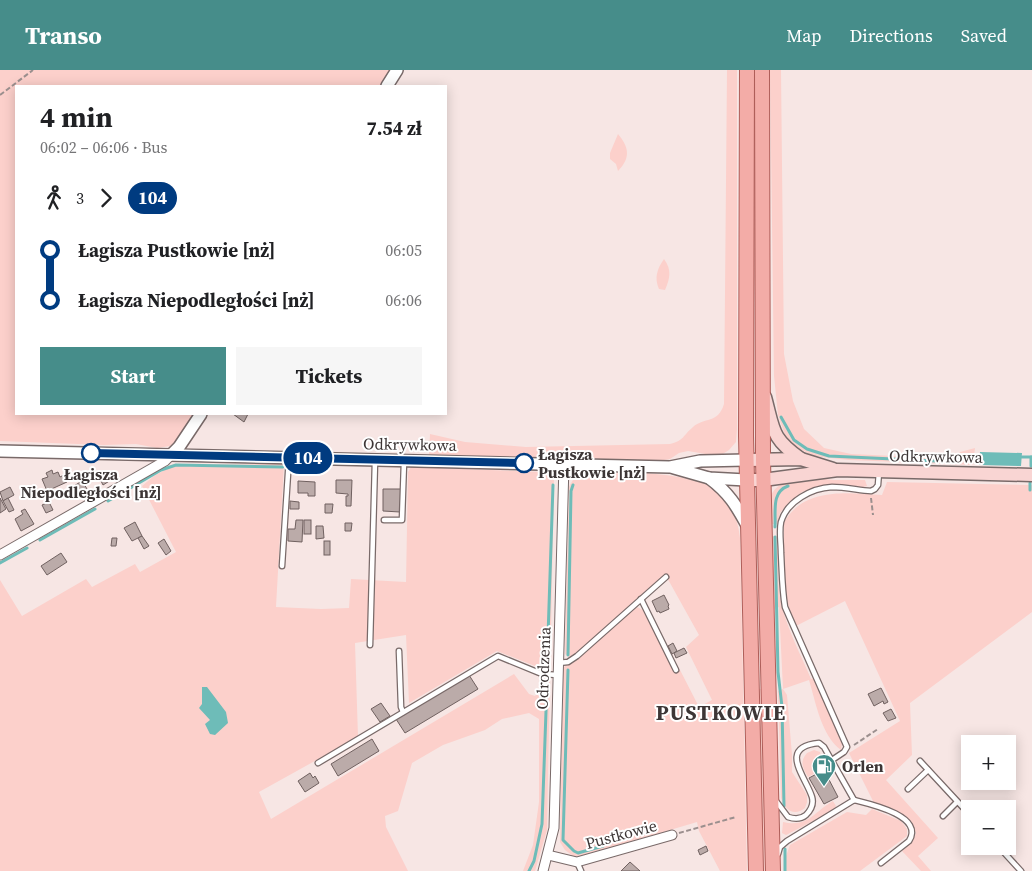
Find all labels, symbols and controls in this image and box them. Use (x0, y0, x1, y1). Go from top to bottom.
text: Transo (25, 19, 102, 52)
text: Map (786, 23, 822, 48)
text: Directions (850, 23, 933, 48)
text: Saved (961, 23, 1007, 48)
text: 4 min (40, 98, 113, 136)
text: 7.54 zł (366, 115, 422, 141)
text: 06:02 – 06:06 · Bus (40, 136, 168, 158)
icon: walk (40, 184, 68, 212)
icon: forward (92, 184, 120, 212)
text: 104 (138, 185, 167, 210)
text: 3 (76, 187, 84, 209)
text: Łagisza Pustkowie [nż] (78, 237, 275, 263)
text: 06:05 (385, 239, 422, 261)
text: Łagisza Niepodległości [nż] (78, 287, 315, 313)
text: 06:06 (385, 289, 422, 311)
button: Start (40, 347, 226, 405)
button: Tickets (236, 347, 422, 405)
street label: Odkrywkowa (363, 432, 458, 456)
line badge: 104 (279, 442, 337, 474)
marker: Łagisza Niepodległości [nż] (81, 443, 101, 463)
place label: Łagisza Pustkowie [nż] (538, 443, 646, 483)
street label: Odkrywkowa (889, 444, 984, 468)
text: 104 (293, 445, 323, 470)
marker: Łagisza Pustkowie [nż] (514, 453, 534, 473)
place label: Łagisza Niepodległości [nż] (20, 463, 162, 503)
street label: Odrodzenia (531, 625, 555, 710)
district label: PUSTKOWIE (656, 698, 786, 727)
map controls (961, 735, 1016, 855)
button: + (961, 735, 1016, 790)
fuel station icon: Orlen (811, 753, 837, 787)
place label: Orlen (842, 755, 884, 777)
button: − (961, 800, 1016, 855)
street label: Pustkowie (583, 814, 659, 854)

